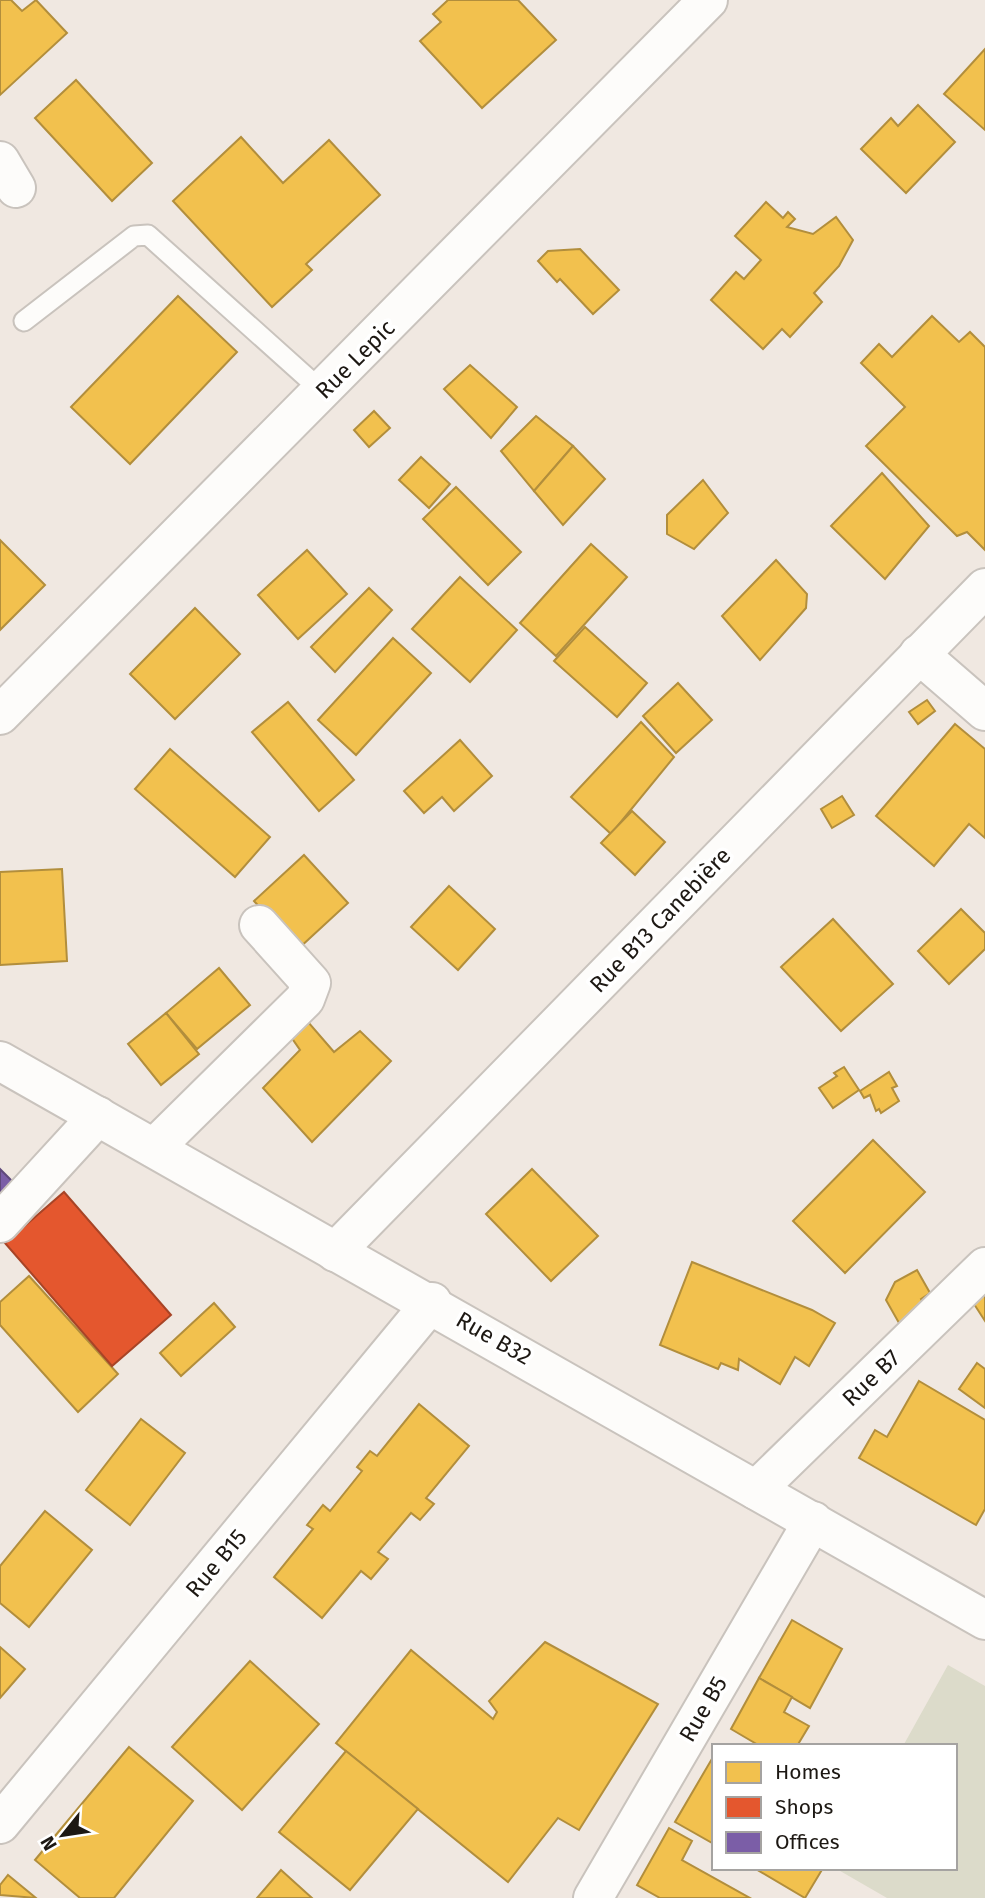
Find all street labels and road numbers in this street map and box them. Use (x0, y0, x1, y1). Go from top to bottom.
street label: Rue Lepic (310, 314, 400, 404)
street label: Rue B13 Canebière (584, 842, 736, 998)
street label: Rue B32 (451, 1305, 537, 1371)
street label: Rue B7 (836, 1344, 906, 1412)
street label: Rue B15 (179, 1523, 253, 1603)
street label: Rue B5 (673, 1671, 733, 1747)

